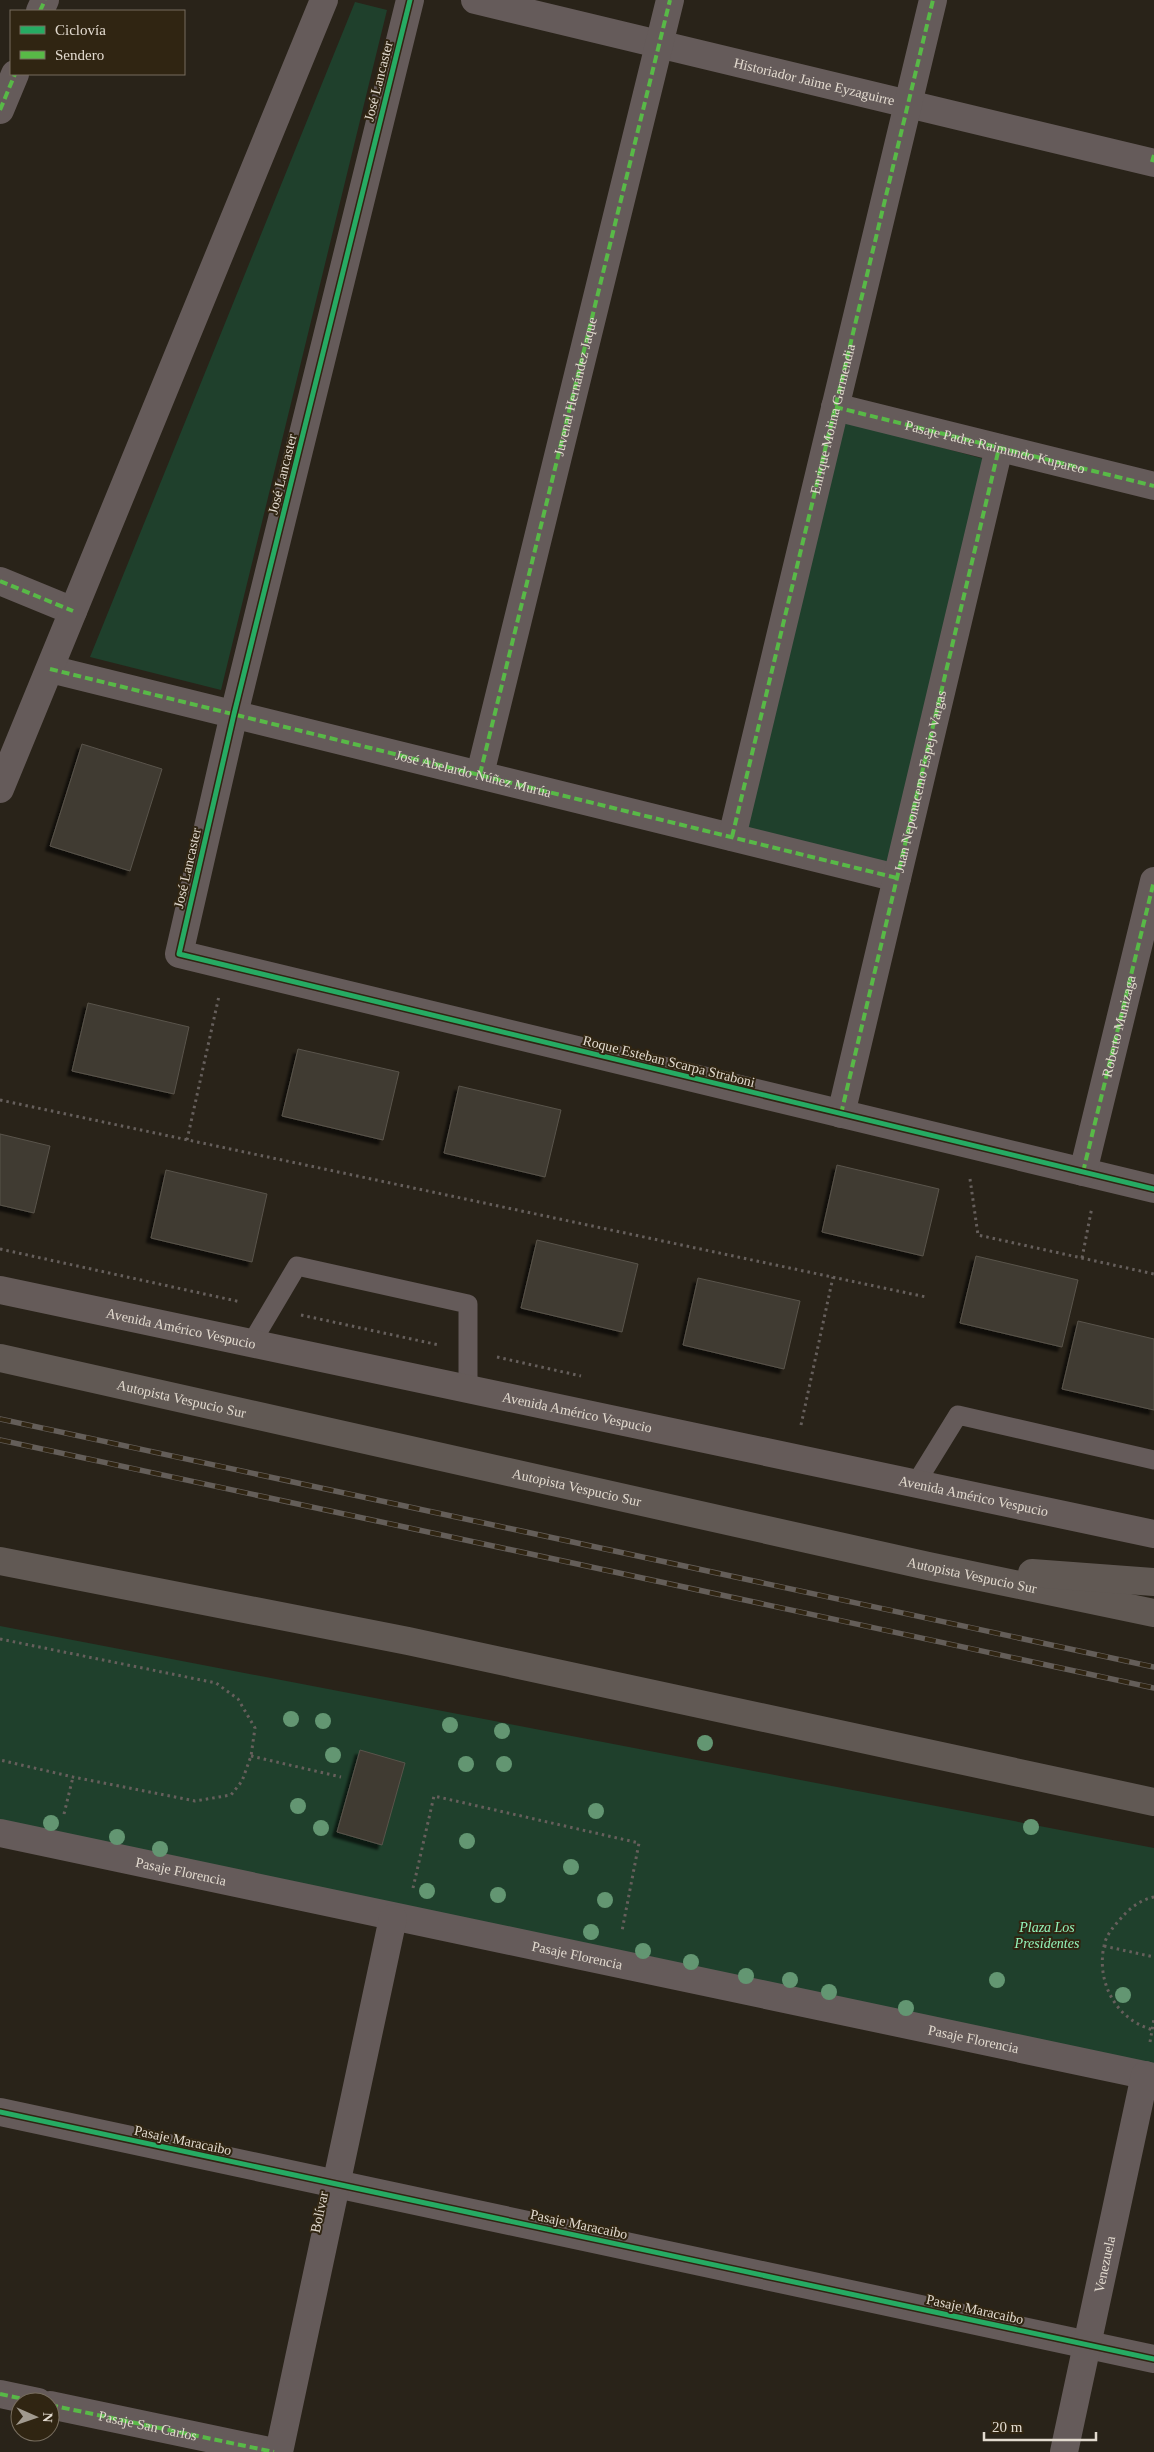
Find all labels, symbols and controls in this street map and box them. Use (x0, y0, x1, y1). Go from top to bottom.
legend (10, 10, 185, 75)
text: Ciclovía (55, 22, 106, 38)
street label: José Lancaster (361, 39, 396, 123)
text: Sendero (55, 47, 104, 63)
street label: Historiador Jaime Eyzaguirre (732, 55, 896, 108)
street label: Juvenal Hernández Jaque (551, 316, 600, 458)
street label: Enrique Molina Garmendia (808, 342, 858, 496)
street label: Pasaje Padre Raimundo Kupareo (904, 418, 1087, 477)
street label: José Lancaster (265, 432, 300, 516)
street label: Juan Neponucemo Espejo Vargas (892, 689, 949, 874)
street label: José Abelardo Núñez Murúa (394, 748, 553, 801)
street label: José Lancaster (171, 826, 204, 910)
street label: Roberto Munizaga (1099, 973, 1139, 1079)
street label: Roque Esteban Scarpa Straboni (581, 1033, 757, 1090)
street label: Avenida Américo Vespucio (105, 1306, 257, 1352)
street label: Autopista Vespucio Sur (115, 1377, 248, 1421)
street label: Avenida Américo Vespucio (501, 1389, 653, 1436)
street label: Autopista Vespucio Sur (511, 1466, 643, 1510)
street label: Avenida Américo Vespucio (897, 1473, 1050, 1519)
street label: Autopista Vespucio Sur (906, 1555, 1038, 1596)
street label: Pasaje Florencia (134, 1855, 228, 1889)
park label: Plaza Los Presidentes (1014, 1920, 1080, 1951)
street label: Pasaje Florencia (530, 1939, 625, 1973)
street label: Pasaje Florencia (927, 2022, 1021, 2056)
street label: Pasaje Maracaibo (133, 2123, 233, 2158)
street label: Bolívar (308, 2190, 331, 2234)
street label: Pasaje Maracaibo (529, 2207, 629, 2242)
street label: Venezuela (1091, 2234, 1118, 2294)
street label: Pasaje Maracaibo (925, 2292, 1025, 2327)
north arrow (10, 2392, 60, 2442)
street label: Pasaje San Carlos (97, 2408, 198, 2444)
scale bar (984, 2410, 1096, 2442)
text: N (40, 2412, 55, 2423)
text: 20 m (992, 2419, 1023, 2435)

